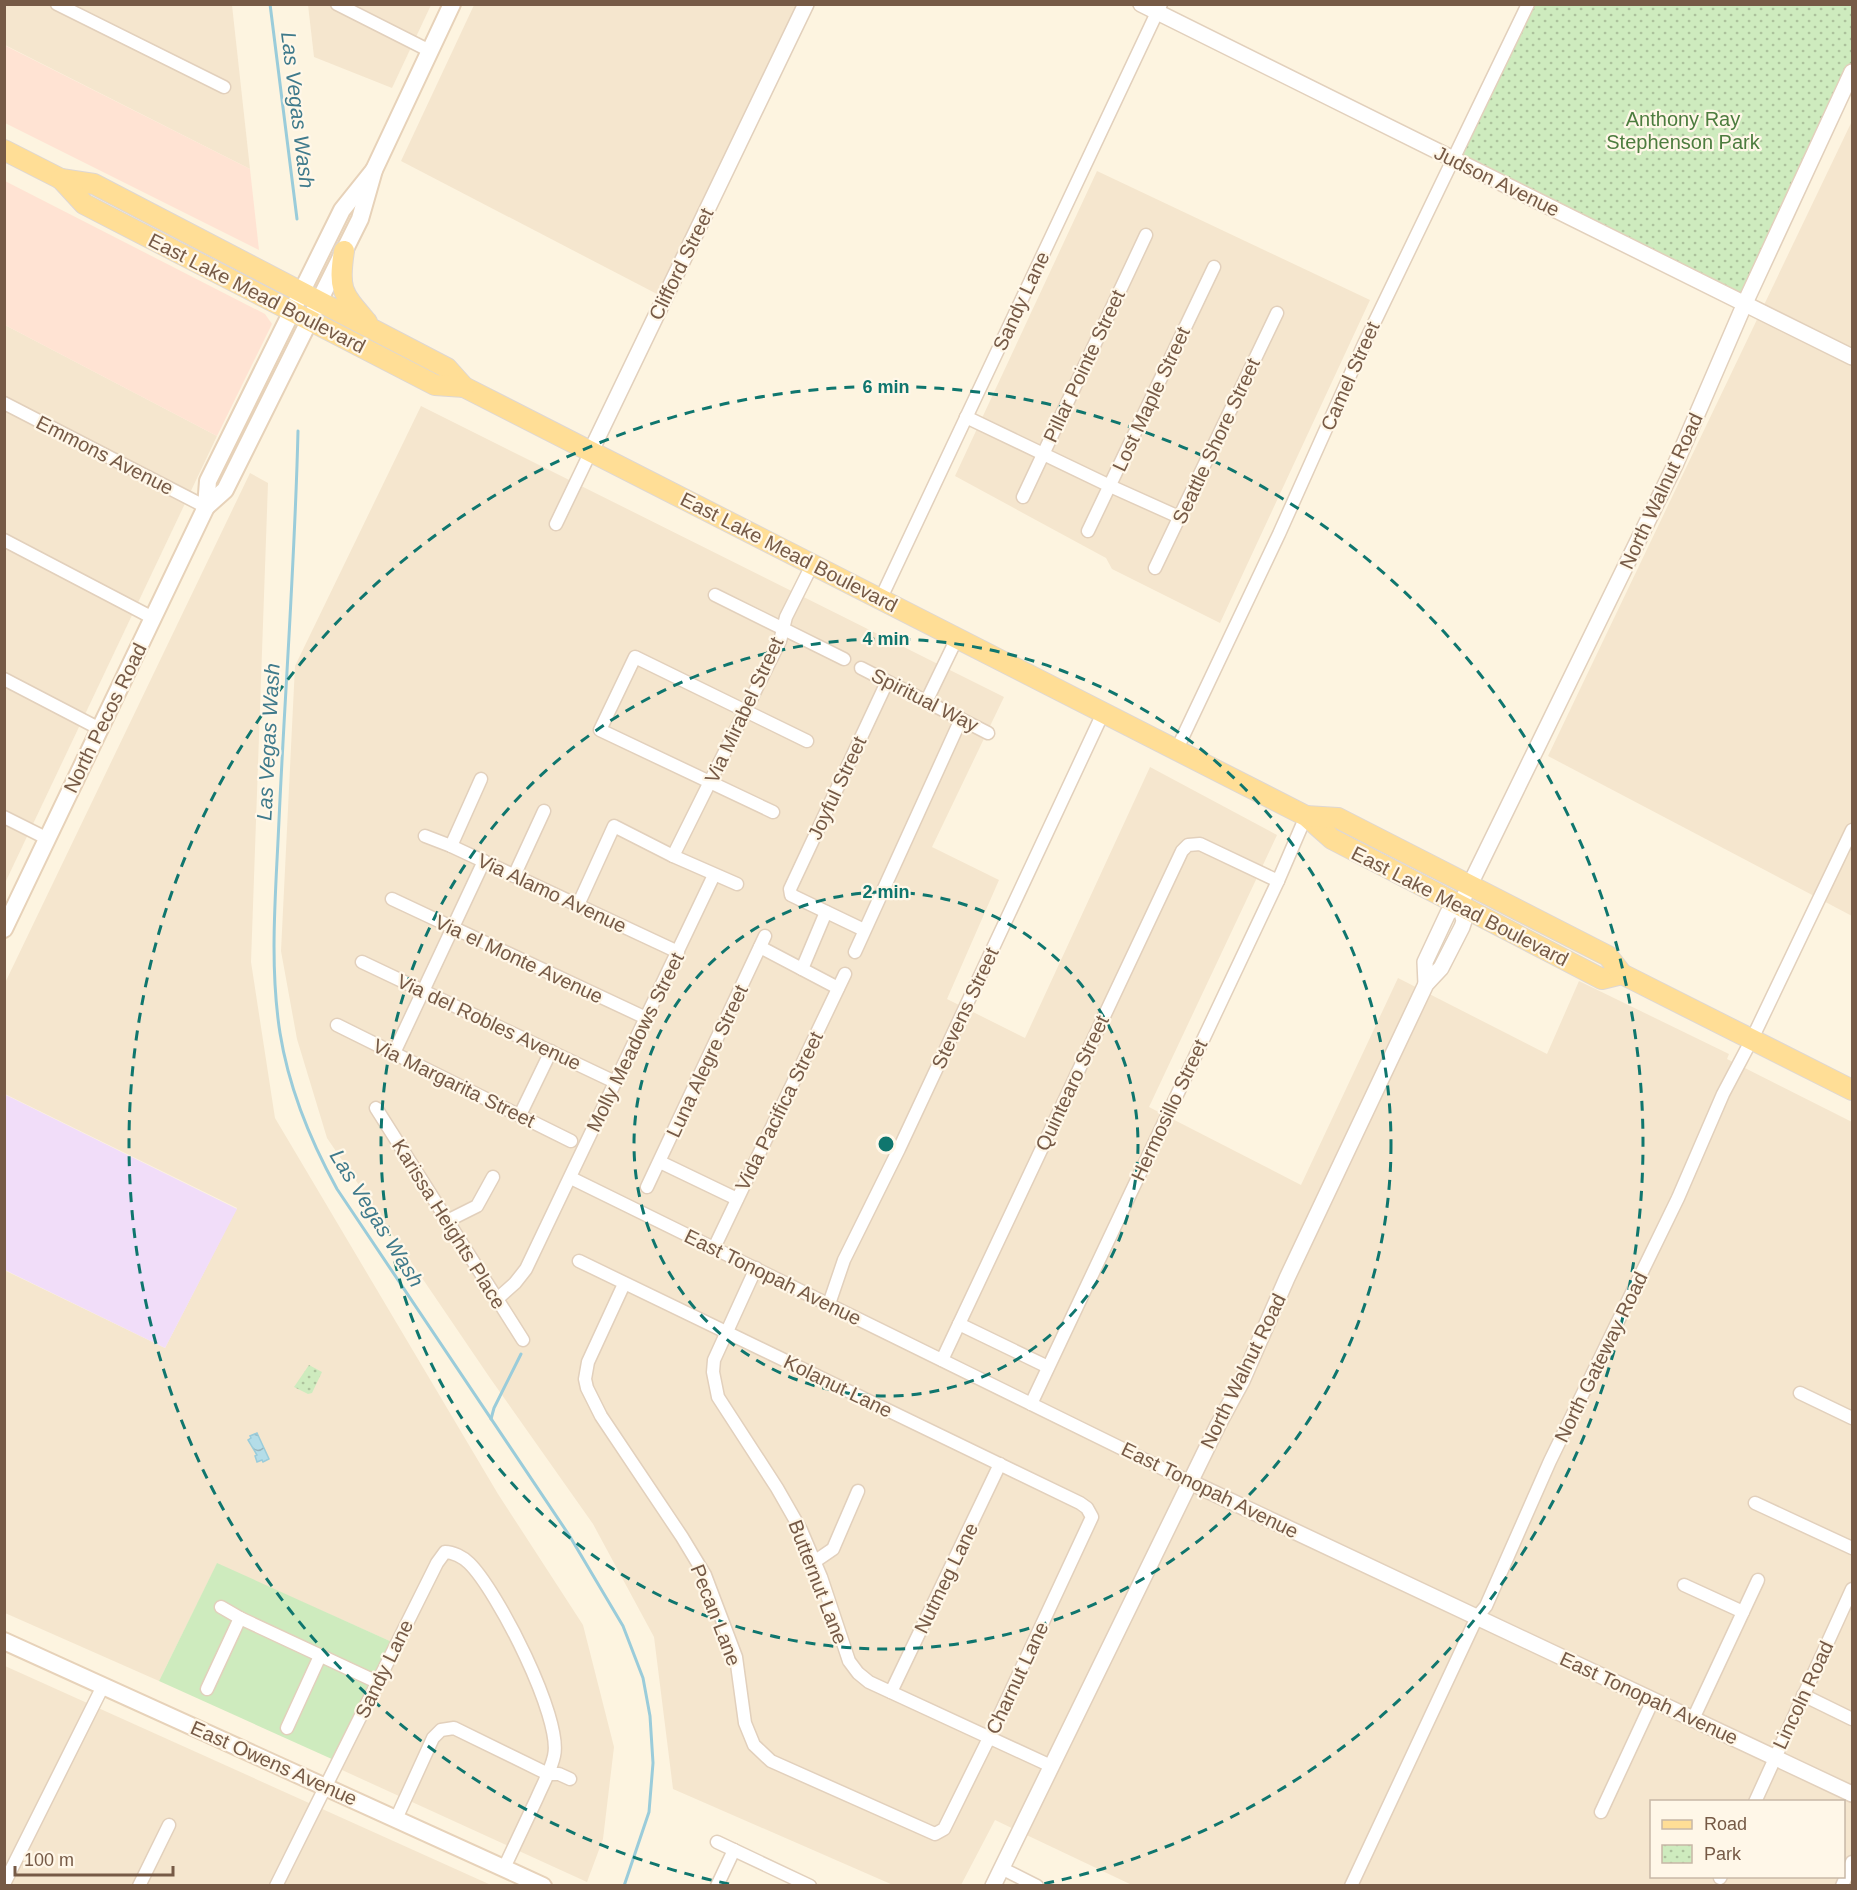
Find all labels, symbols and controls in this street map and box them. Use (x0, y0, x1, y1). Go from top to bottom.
water label: Las Vegas Wash (277, 30, 319, 190)
park label: Anthony Ray Stephenson Park (1606, 108, 1761, 153)
street label: Judson Avenue (1431, 141, 1563, 221)
street label: Clifford Street (644, 204, 718, 324)
street label: East Lake Mead Boulevard (145, 229, 369, 357)
street label: Sandy Lane (988, 248, 1054, 354)
street label: Pillar Pointe Street (1039, 286, 1129, 446)
street label: Camel Street (1316, 318, 1384, 434)
street label: Lost Maple Street (1108, 323, 1194, 475)
street label: Seattle Shore Street (1168, 354, 1264, 527)
text: 6 min (862, 377, 910, 397)
street label: North Walnut Road (1615, 410, 1707, 572)
street label: Emmons Avenue (33, 411, 177, 499)
street label: East Lake Mead Boulevard (677, 488, 901, 616)
text: 4 min (862, 629, 910, 649)
street label: Via Mirabel Street (701, 633, 788, 787)
street label: North Pecos Road (59, 640, 151, 796)
water label: Las Vegas Wash (252, 663, 284, 821)
street label: Spiritual Way (868, 664, 982, 736)
street label: Joyful Street (804, 733, 871, 843)
street label: East Lake Mead Boulevard (1348, 842, 1572, 970)
street label: Via Alamo Avenue (474, 849, 630, 937)
text: 2 min (862, 882, 910, 902)
street label: Via el Monte Avenue (432, 910, 606, 1008)
street label: Stevens Street (927, 944, 1003, 1072)
street label: Molly Meadows Street (582, 948, 688, 1135)
street label: Via del Robles Avenue (393, 970, 585, 1074)
street label: Luna Alegre Street (662, 981, 752, 1141)
street label: Quintearo Street (1031, 1011, 1113, 1154)
street label: Vida Pacifica Street (731, 1028, 827, 1194)
street label: Via Margarita Street (369, 1034, 539, 1132)
street label: Hermosillo Street (1127, 1035, 1212, 1184)
centre of rings (876, 1134, 896, 1154)
street label: Karissa Heights Place (388, 1135, 510, 1313)
water label: Las Vegas Wash (325, 1145, 429, 1291)
street label: East Tonopah Avenue (681, 1225, 865, 1329)
street label: North Gateway Road (1550, 1268, 1652, 1446)
street label: North Walnut Road (1196, 1290, 1290, 1452)
street label: Kolanut Lane (780, 1350, 896, 1422)
street label: East Tonopah Avenue (1118, 1438, 1302, 1542)
street label: Butternut Lane (784, 1517, 852, 1647)
street label: Nutmeg Lane (910, 1519, 982, 1637)
street label: Pecan Lane (687, 1561, 745, 1669)
street label: Sandy Lane (351, 1616, 417, 1722)
street label: Charnut Lane (981, 1618, 1053, 1738)
street label: Lincoln Road (1768, 1637, 1838, 1753)
street label: East Tonopah Avenue (1556, 1647, 1742, 1749)
street label: East Owens Avenue (187, 1716, 361, 1810)
legend (1650, 1800, 1845, 1878)
text: Road (1704, 1814, 1747, 1834)
scale bar (15, 1839, 172, 1877)
text: Park (1704, 1844, 1742, 1864)
text: 100 m (24, 1850, 74, 1870)

